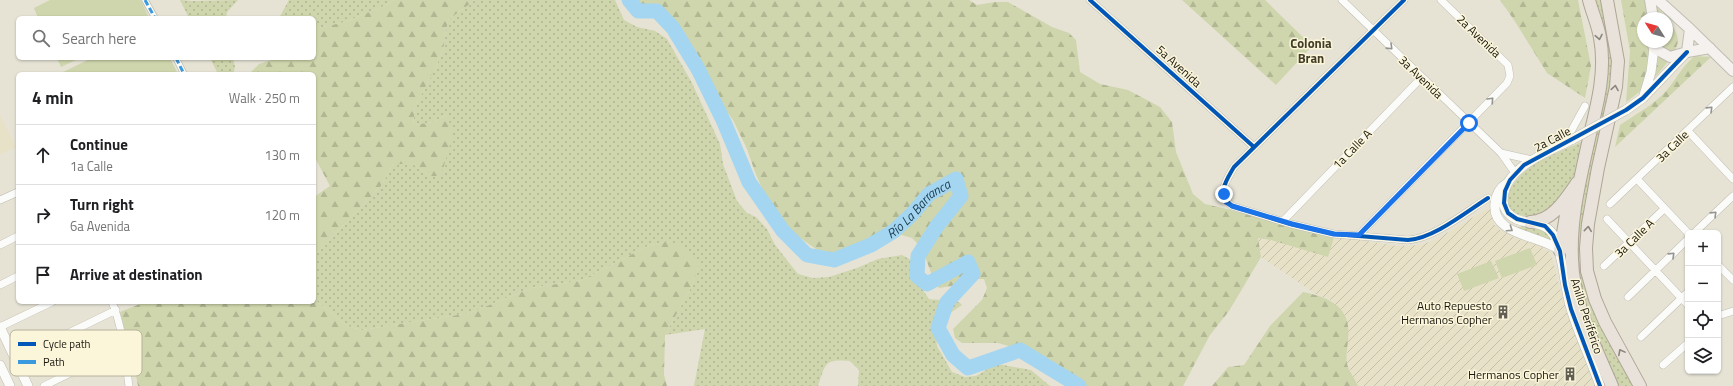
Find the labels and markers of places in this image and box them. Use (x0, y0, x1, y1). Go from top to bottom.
place label: Auto Repuesto Hermanos Copher (1401, 296, 1492, 329)
building icon: Auto Repuesto Hermanos Copher (1495, 304, 1511, 320)
place label: Hermanos Copher (1468, 365, 1559, 384)
building icon: Hermanos Copher (1562, 366, 1578, 382)

